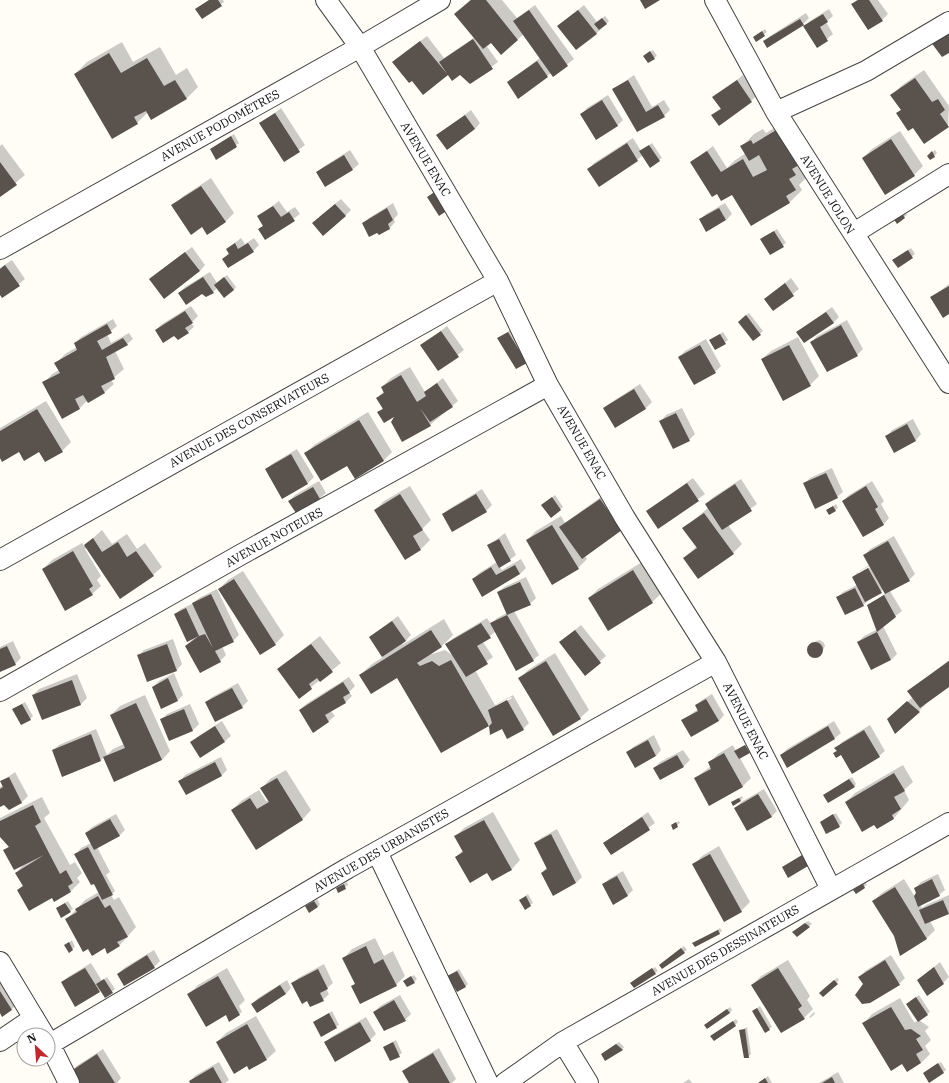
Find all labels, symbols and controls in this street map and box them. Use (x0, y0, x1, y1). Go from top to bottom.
street label: AVENUE PODOMÈTRES (158, 86, 282, 164)
street label: AVENUE ENAC (398, 119, 454, 199)
street label: AVENUE JOLON (798, 151, 858, 237)
street label: AVENUE DES CONSERVATEURS (166, 370, 332, 470)
street label: AVENUE ENAC (554, 402, 610, 483)
street label: AVENUE NOTEURS (223, 504, 325, 570)
street label: AVENUE ENAC (720, 680, 772, 762)
street label: AVENUE DES URBANISTES (311, 805, 451, 895)
street label: AVENUE DES DESSINATEURS (648, 901, 802, 999)
north arrow (16, 1027, 56, 1067)
text: N (25, 1030, 39, 1046)

